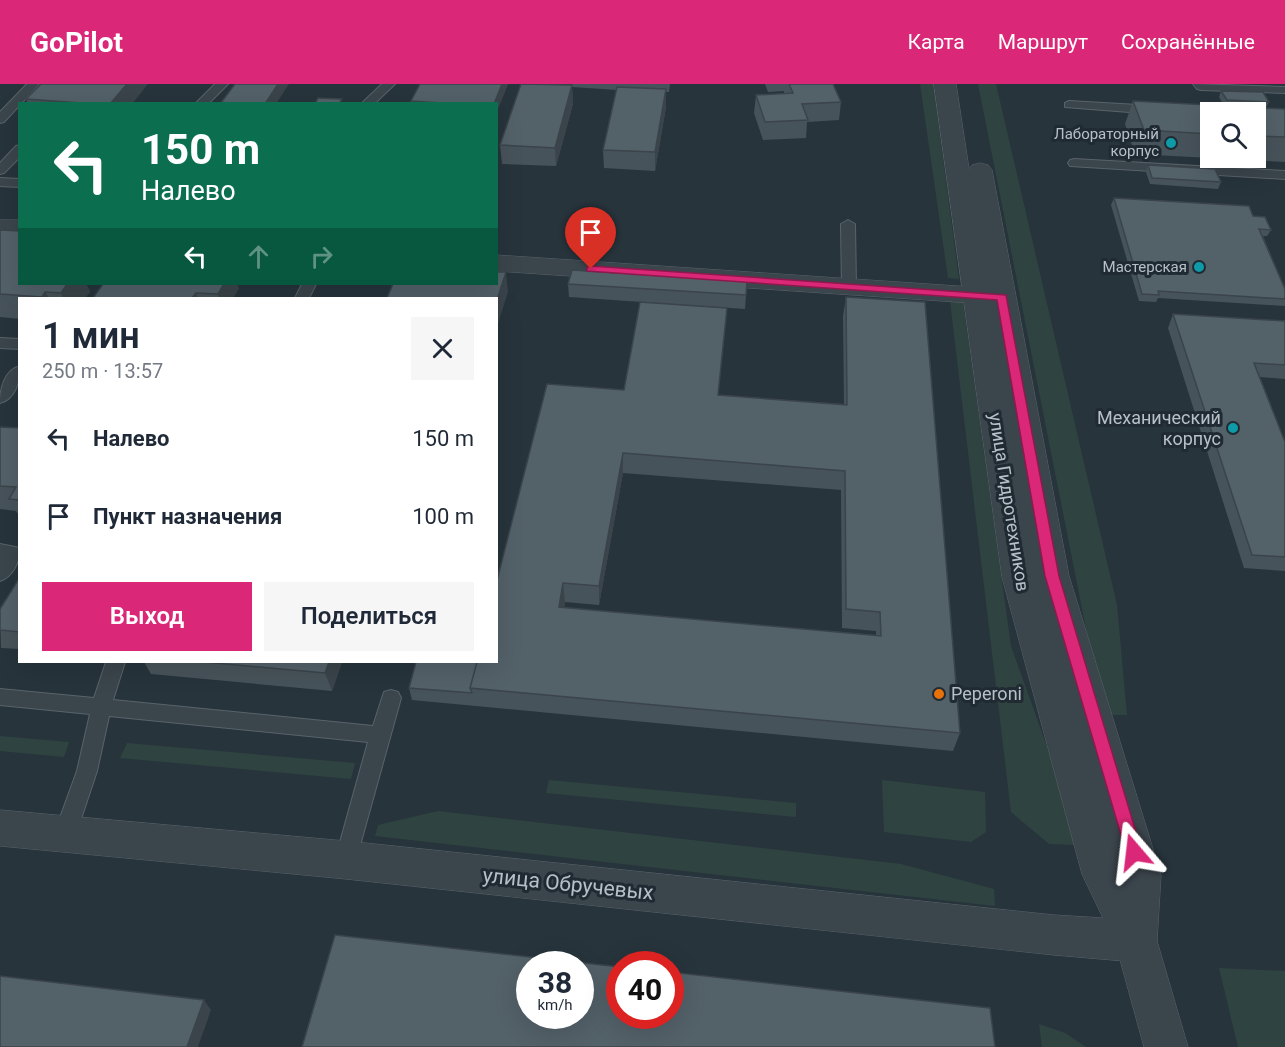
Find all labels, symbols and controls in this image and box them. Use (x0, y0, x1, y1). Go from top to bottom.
text: GoPilot (30, 26, 123, 59)
text: Карта (908, 30, 965, 54)
text: Маршрут (998, 30, 1088, 54)
text: Сохранённые (1121, 30, 1255, 54)
map controls (1200, 102, 1266, 168)
button: search (1200, 102, 1266, 168)
text: 150 m (141, 125, 260, 174)
place label: Лабораторный корпус (1054, 125, 1159, 160)
icon: left (42, 126, 120, 204)
marker: Лабораторный корпус (1164, 136, 1178, 150)
text: Налево (141, 175, 236, 207)
pin (565, 207, 616, 269)
icon: arrive (574, 216, 607, 249)
icon: left (179, 240, 212, 273)
icon: ahead (242, 240, 275, 273)
icon: right (305, 240, 338, 273)
place label: Мастерская (1103, 258, 1187, 276)
marker: Мастерская (1192, 260, 1206, 274)
text: 1 мин (42, 315, 140, 357)
button: close (411, 317, 474, 380)
text: 250 m · 13:57 (42, 359, 163, 383)
place label: Механический корпус (1097, 407, 1221, 449)
street label: улица Гидротехников (985, 411, 1034, 593)
marker: Механический корпус (1226, 421, 1240, 435)
icon: left (42, 422, 75, 455)
text: Налево (93, 426, 170, 451)
text: 150 m (412, 426, 474, 451)
icon: arrive (42, 500, 75, 533)
text: Пункт назначения (93, 504, 282, 529)
text: 100 m (412, 504, 474, 529)
button: Выход (42, 582, 252, 651)
button: Поделиться (264, 582, 474, 651)
place label: Peperoni (951, 683, 1022, 704)
marker: Peperoni (932, 687, 946, 701)
position arrow (1102, 820, 1166, 884)
street label: улица Обручевых (481, 863, 655, 905)
speed limit sign: 40 (606, 951, 684, 1029)
text: 38 (538, 965, 572, 1000)
text: km/h (537, 996, 573, 1014)

